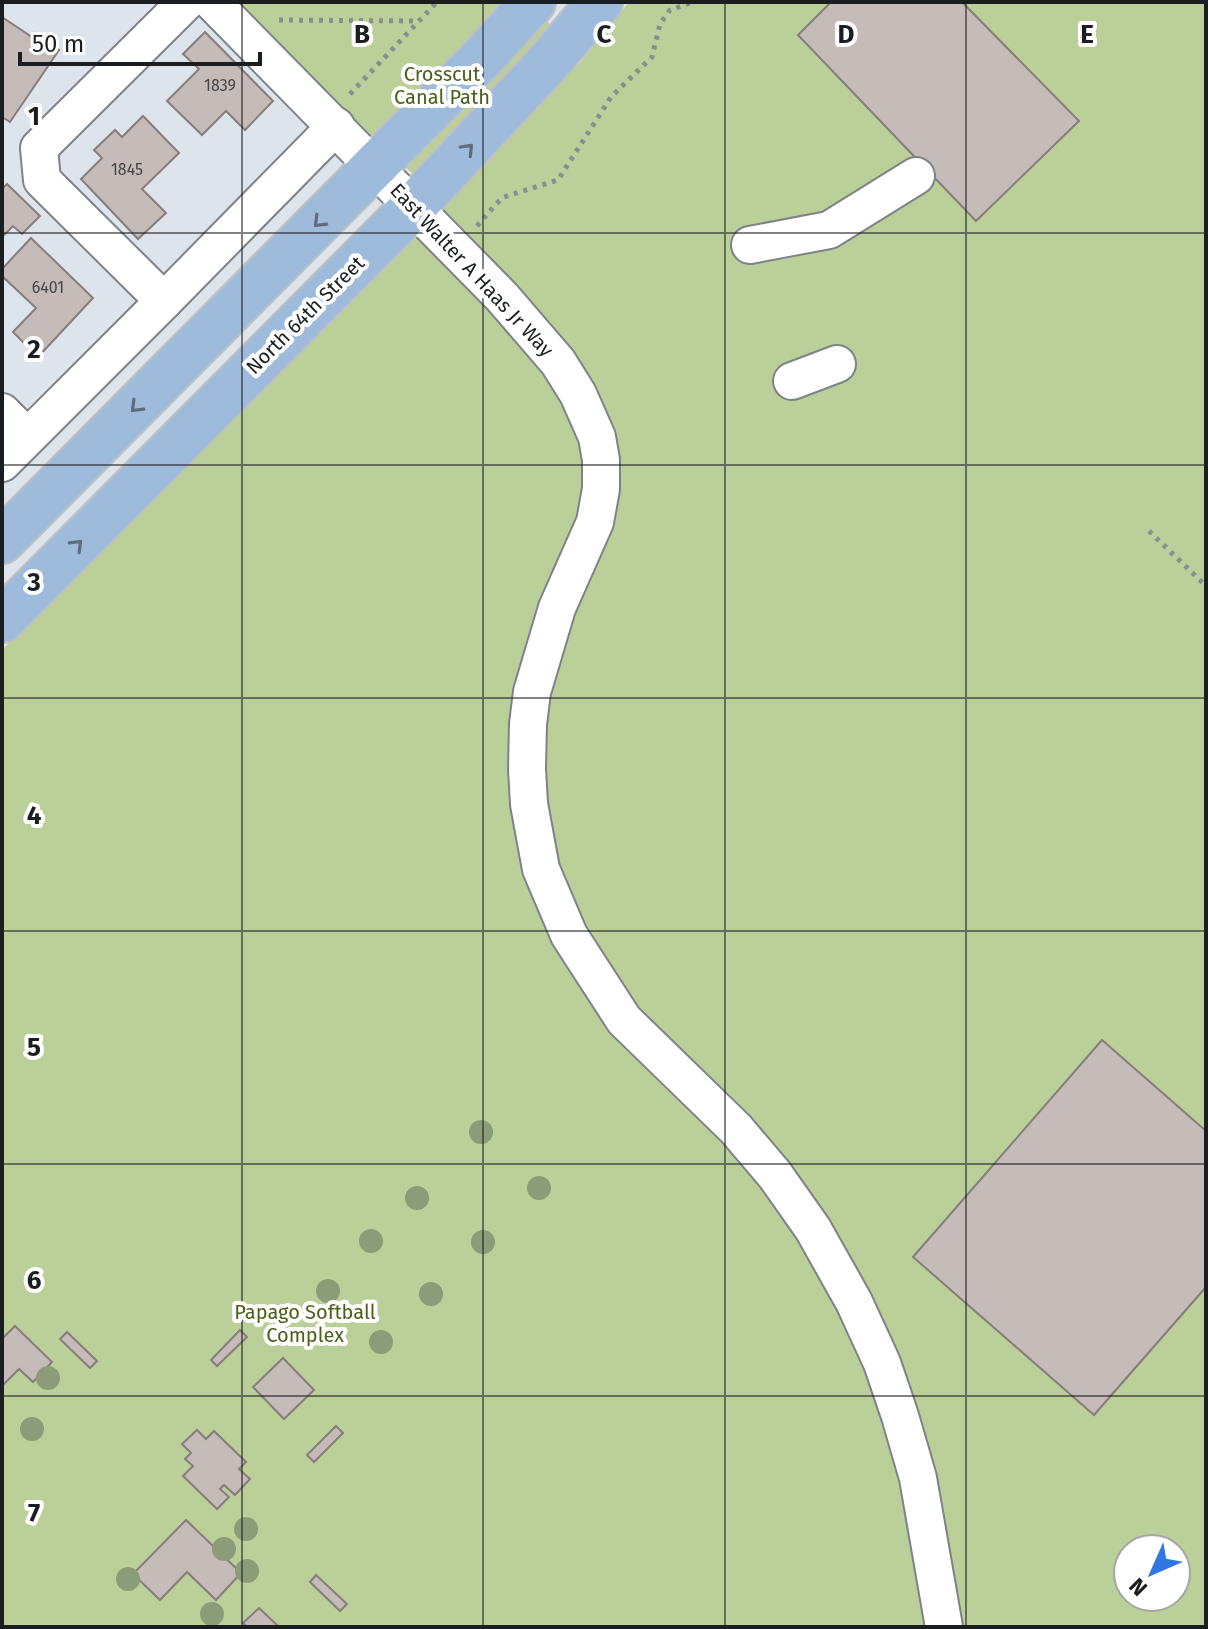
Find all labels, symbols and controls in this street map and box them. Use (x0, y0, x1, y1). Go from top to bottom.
scale bar (20, 16, 260, 66)
text: B (354, 19, 370, 50)
text: C (597, 19, 612, 50)
text: D (838, 19, 855, 50)
text: E (1080, 19, 1094, 50)
text: 50 m (32, 30, 84, 58)
park label: Crosscut Canal Path (394, 62, 490, 109)
house number: 1839 (204, 76, 236, 95)
text: 1 (28, 101, 40, 132)
one-way arrow (458, 144, 472, 159)
house number: 1845 (111, 160, 143, 179)
street label: East Walter A Haas Jr Way (385, 178, 559, 362)
one-way arrow (314, 213, 328, 227)
street label: North 64th Street (241, 250, 370, 379)
house number: 6401 (32, 278, 64, 297)
text: 2 (27, 334, 41, 365)
one-way arrow (131, 398, 145, 412)
one-way arrow (68, 540, 82, 554)
text: 3 (26, 567, 41, 598)
text: 4 (27, 800, 42, 831)
text: 5 (27, 1032, 41, 1063)
text: 6 (27, 1265, 42, 1296)
park label: Papago Softball Complex (234, 1300, 376, 1347)
text: 7 (28, 1498, 40, 1529)
north arrow (1112, 1533, 1192, 1613)
text: N (1124, 1572, 1153, 1601)

